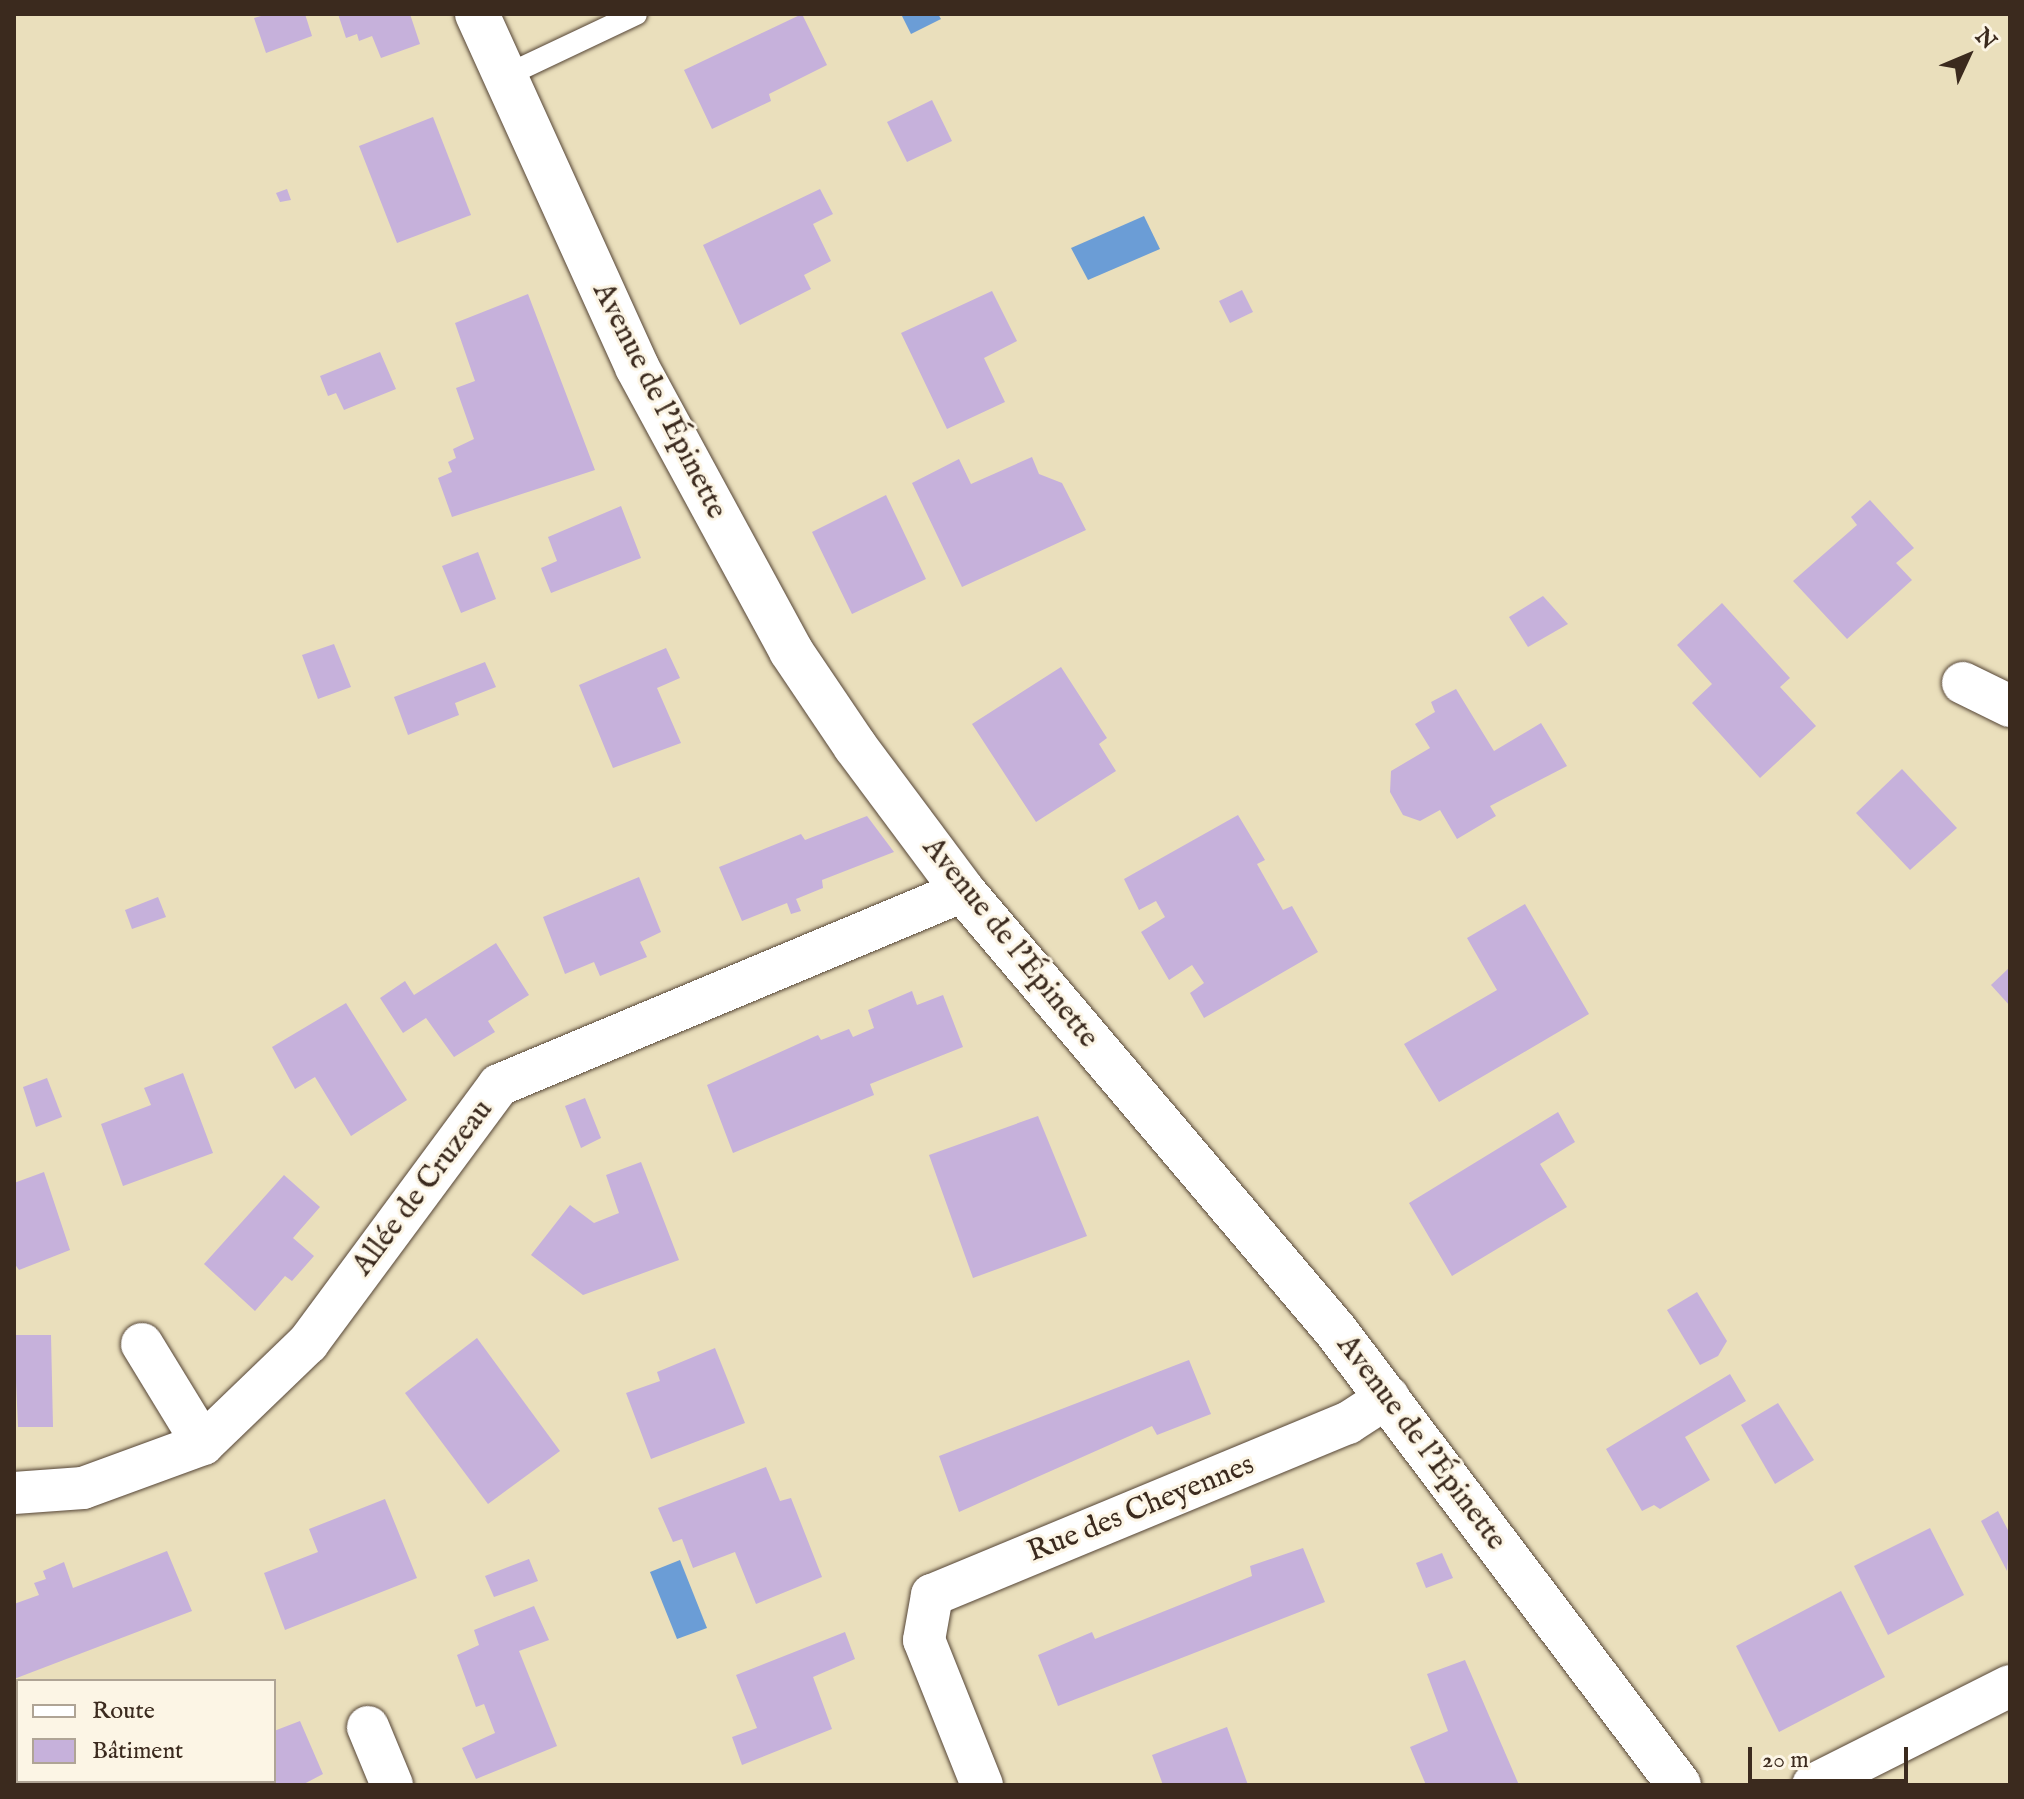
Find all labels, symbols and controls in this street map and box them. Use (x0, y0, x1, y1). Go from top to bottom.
north arrow (1928, 16, 2008, 96)
text: N (1969, 23, 2002, 56)
street label: Avenue de l'Épinette (584, 277, 734, 525)
street label: Avenue de l'Épinette (914, 831, 1106, 1055)
street label: Allée de Cruzeau (345, 1093, 501, 1283)
street label: Avenue de l'Épinette (1328, 1328, 1514, 1558)
street label: Rue des Cheyennes (1023, 1447, 1259, 1571)
legend (16, 1679, 276, 1783)
text: Route (92, 1696, 155, 1727)
scale bar (1752, 1731, 1912, 1781)
text: Bâtiment (92, 1736, 183, 1767)
text: 20 m (1762, 1745, 1809, 1776)

